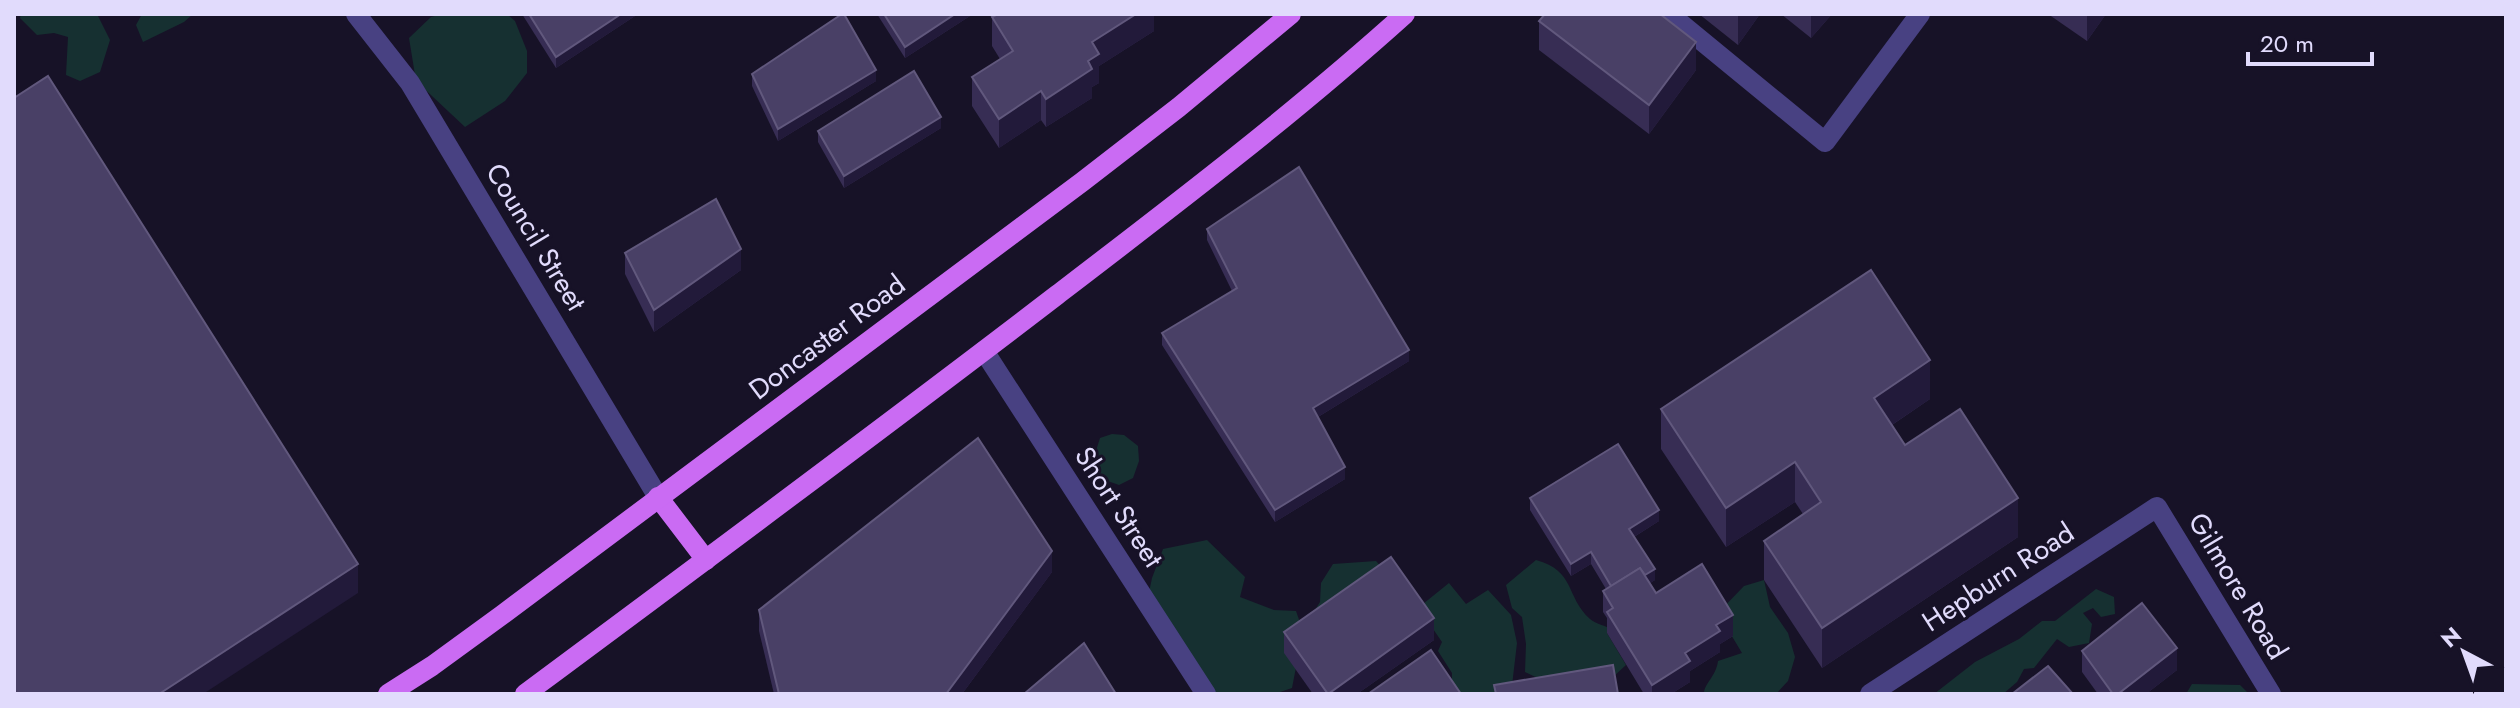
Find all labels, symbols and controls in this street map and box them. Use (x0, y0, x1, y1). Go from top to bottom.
scale bar (2248, 16, 2372, 66)
text: 20 m (2260, 26, 2314, 61)
street label: Council Street (476, 155, 597, 319)
street label: Doncaster Road (740, 264, 914, 410)
street label: Short Street (1065, 438, 1174, 576)
street label: Gilmore Road (2178, 505, 2298, 667)
street label: Hepburn Road (1914, 512, 2082, 642)
north arrow (2424, 612, 2504, 692)
text: N (2434, 619, 2468, 655)

